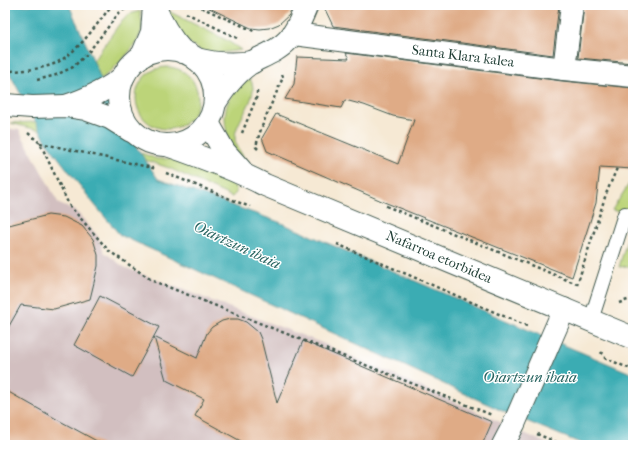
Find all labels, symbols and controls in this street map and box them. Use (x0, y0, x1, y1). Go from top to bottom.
street label: Santa Klara kalea (411, 41, 516, 71)
water label: Oiartzun ibaia (191, 217, 283, 273)
street label: Nafarroa etorbidea (383, 227, 495, 287)
water label: Oiartzun ibaia (483, 368, 577, 386)

